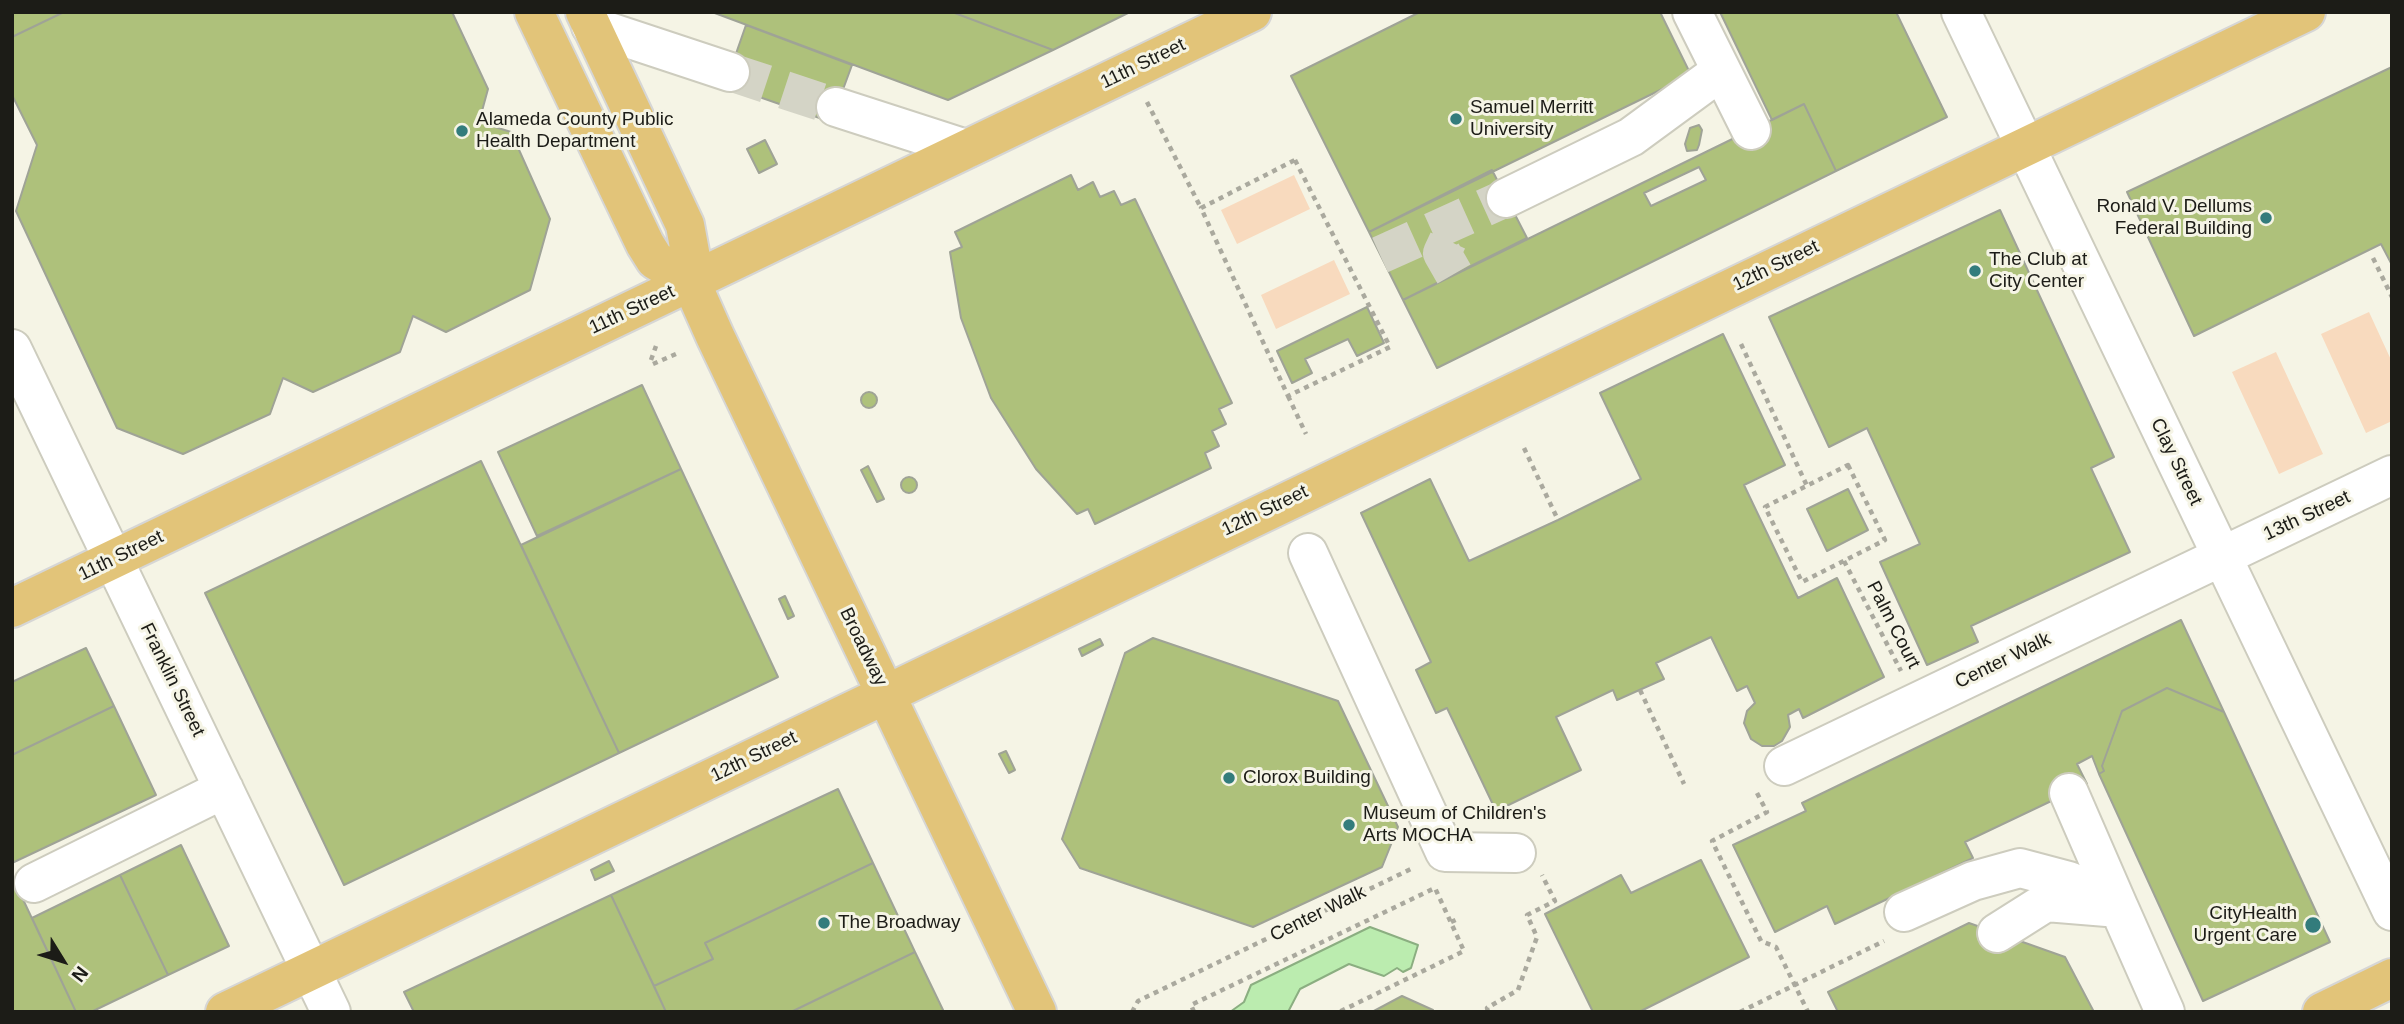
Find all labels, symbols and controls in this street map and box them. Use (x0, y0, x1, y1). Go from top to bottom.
street label: 11th Street (1097, 34, 1189, 94)
place label: Samuel Merritt University (1470, 97, 1594, 141)
place label: Alameda County Public Health Department (476, 109, 673, 153)
marker: Samuel Merritt University (1448, 111, 1464, 127)
marker: Alameda County Public Health Department (454, 123, 470, 139)
place label: Ronald V. Dellums Federal Building (2096, 196, 2252, 240)
marker: Ronald V. Dellums Federal Building (2258, 210, 2274, 226)
street label: 12th Street (1729, 235, 1823, 297)
place label: The Club at City Center (1989, 249, 2087, 293)
marker: The Club at City Center (1967, 263, 1983, 279)
street label: 11th Street (586, 280, 678, 340)
street label: Clay Street (2145, 415, 2207, 509)
street label: 12th Street (1218, 480, 1312, 542)
street label: 13th Street (2260, 486, 2354, 546)
street label: 11th Street (75, 526, 167, 586)
street label: Palm Court (1861, 577, 1925, 673)
street label: Broadway (834, 604, 892, 690)
street label: Franklin Street (135, 619, 209, 741)
street label: Center Walk (1951, 628, 2055, 694)
street label: 12th Street (707, 726, 801, 788)
place label: Clorox Building (1243, 767, 1371, 789)
marker: Clorox Building (1221, 770, 1237, 786)
place label: Museum of Children's Arts MOCHA (1363, 803, 1546, 847)
marker: Museum of Children's Arts MOCHA (1341, 817, 1357, 833)
street label: Center Walk (1266, 881, 1370, 947)
place label: CityHealth Urgent Care (2194, 903, 2297, 947)
place label: The Broadway (838, 912, 961, 934)
marker: The Broadway (816, 915, 832, 931)
marker: CityHealth Urgent Care (2303, 915, 2323, 935)
north arrow (28, 926, 98, 996)
text: N (67, 962, 92, 986)

